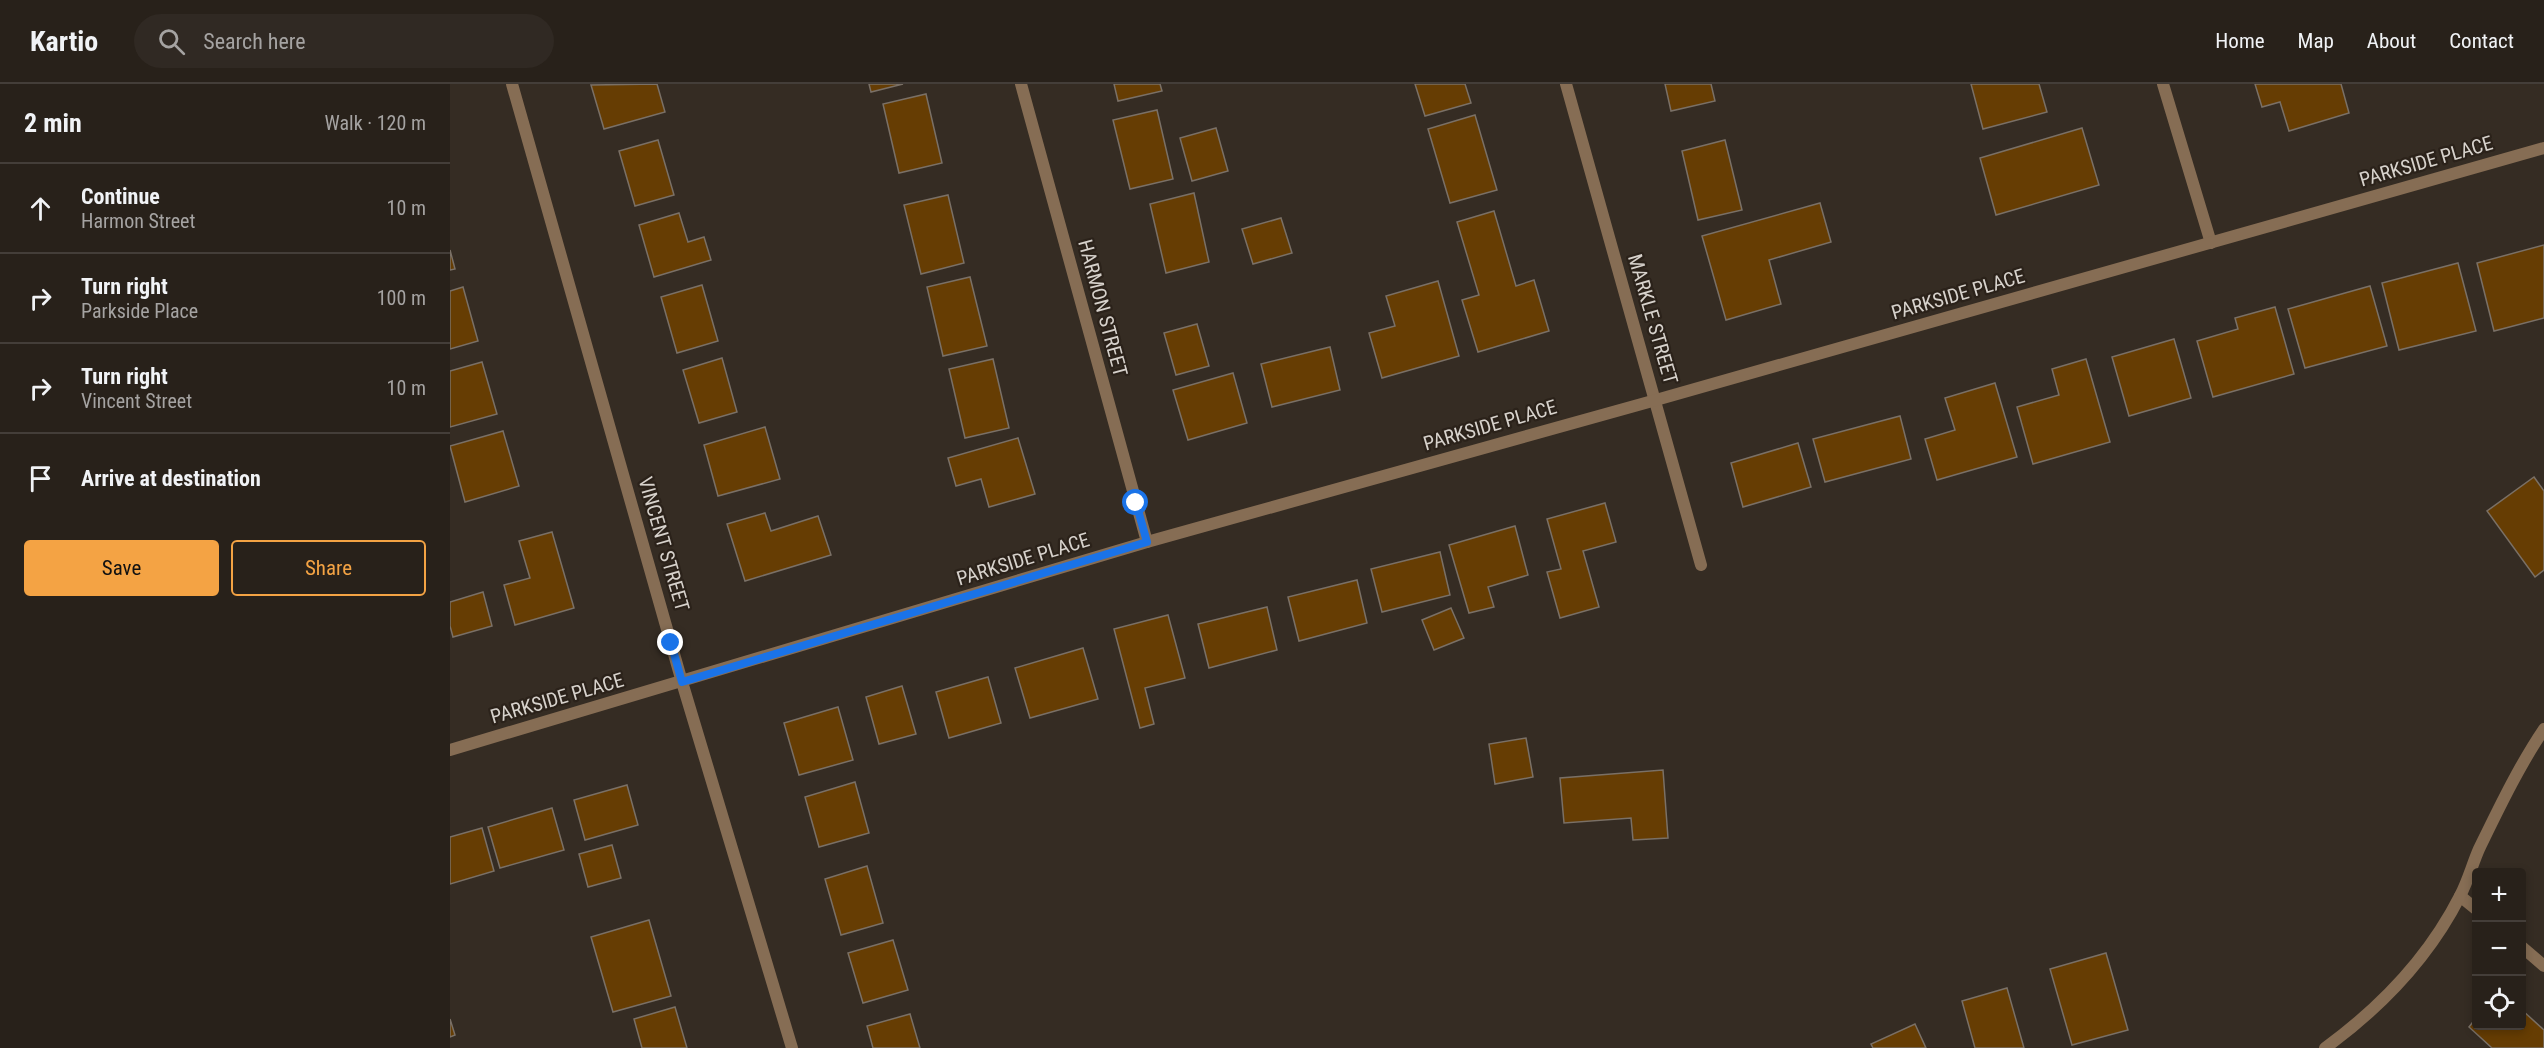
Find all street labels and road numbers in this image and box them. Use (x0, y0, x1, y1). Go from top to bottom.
street label: PARKSIDE PLACE (2357, 130, 2495, 192)
street label: HARMON STREET (1073, 237, 1133, 379)
street label: MARKLE STREET (1623, 251, 1683, 387)
street label: PARKSIDE PLACE (1889, 263, 2027, 325)
street label: PARKSIDE PLACE (1421, 394, 1559, 456)
street label: VINCENT STREET (633, 474, 695, 614)
street label: PARKSIDE PLACE (954, 527, 1092, 591)
street label: PARKSIDE PLACE (488, 667, 626, 729)

